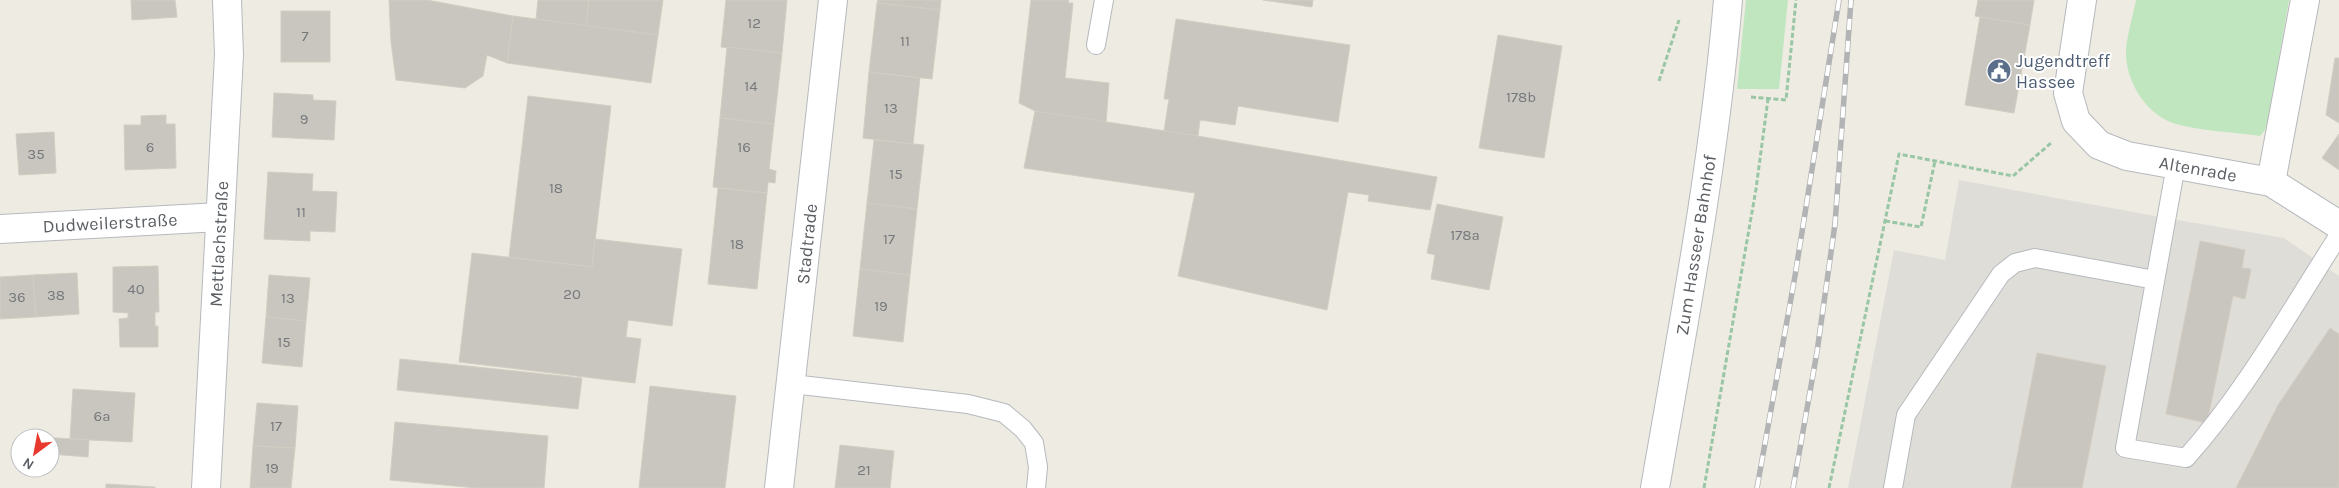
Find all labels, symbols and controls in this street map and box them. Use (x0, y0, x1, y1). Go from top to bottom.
house number: 12 (747, 14, 761, 32)
house number: 7 (301, 27, 309, 45)
house number: 11 (900, 32, 910, 50)
place label: Jugendtreff Hassee (2016, 50, 2111, 93)
public building icon: Jugendtreff Hassee (1986, 58, 2012, 84)
house number: 14 (744, 77, 758, 95)
house number: 178b (1506, 88, 1536, 106)
house number: 13 (884, 99, 898, 117)
house number: 9 (300, 110, 308, 128)
house number: 6 (146, 138, 154, 156)
house number: 16 (737, 138, 751, 156)
house number: 35 (27, 145, 45, 163)
street label: Altenrade (2157, 151, 2239, 187)
street label: Zum Hasseer Bahnhof (1671, 152, 1721, 337)
house number: 15 (889, 165, 903, 183)
house number: 18 (549, 179, 563, 197)
street label: Mettlachstraße (205, 180, 233, 308)
street label: Stadtrade (792, 202, 822, 286)
house number: 11 (296, 203, 306, 221)
street label: Dudweilerstraße (42, 208, 178, 238)
house number: 178a (1450, 226, 1480, 244)
house number: 17 (883, 230, 895, 248)
house number: 18 (730, 235, 744, 253)
house number: 40 (127, 280, 145, 298)
house number: 20 (563, 285, 581, 303)
house number: 38 (47, 286, 65, 304)
house number: 36 (8, 288, 26, 306)
house number: 13 (281, 289, 295, 307)
house number: 19 (874, 297, 888, 315)
house number: 15 (277, 333, 291, 351)
house number: 6a (94, 407, 110, 425)
house number: 17 (270, 417, 282, 435)
north arrow (10, 428, 60, 478)
text: N (20, 454, 37, 473)
house number: 19 (265, 459, 279, 477)
house number: 21 (857, 461, 871, 479)

